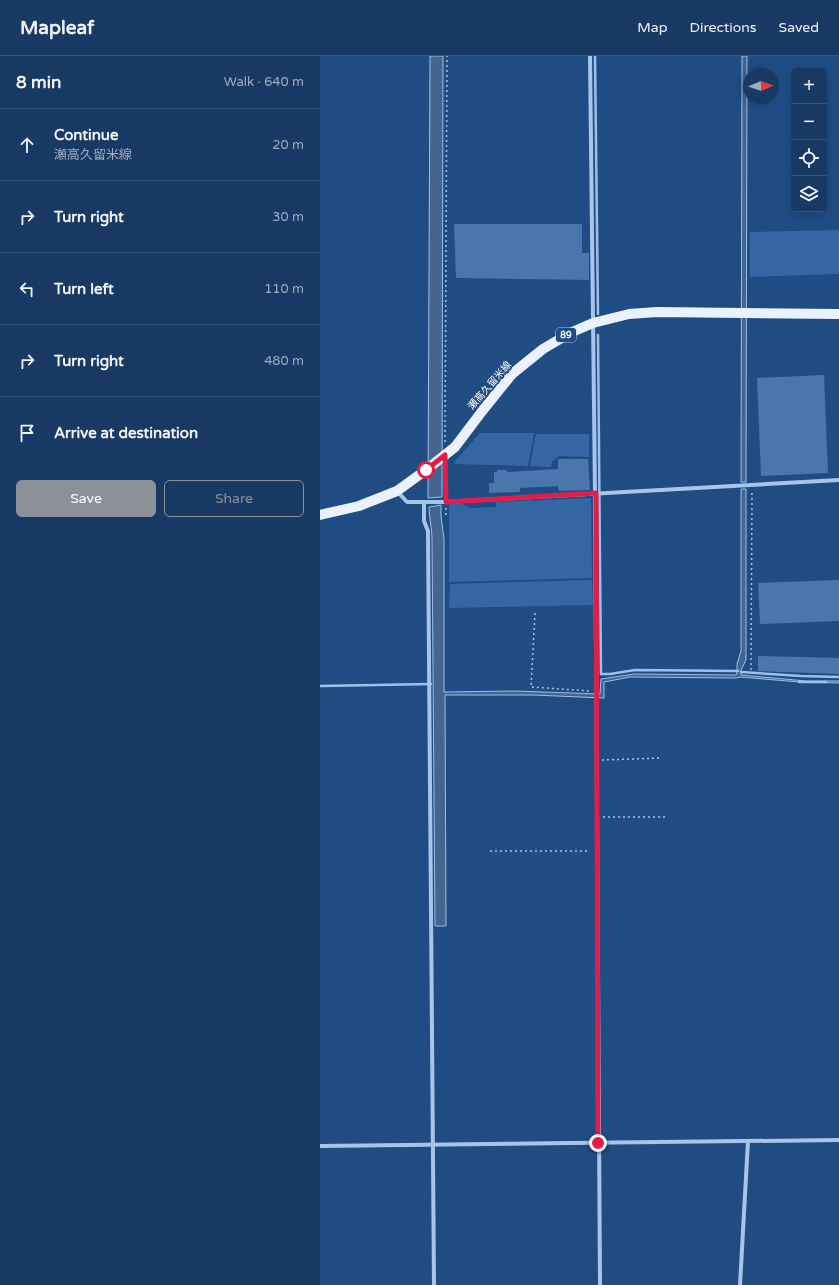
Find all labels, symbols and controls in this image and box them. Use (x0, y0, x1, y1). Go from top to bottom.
text: Mapleaf (20, 17, 94, 39)
text: Map (637, 19, 668, 36)
text: Directions (690, 19, 757, 36)
text: Saved (779, 19, 819, 36)
north arrow (743, 68, 779, 104)
map controls (791, 68, 827, 212)
button: + (791, 68, 827, 104)
text: 8 min (16, 72, 61, 93)
text: Walk · 640 m (224, 74, 304, 90)
button: − (791, 104, 827, 140)
text: Continue (54, 126, 118, 144)
icon: ahead (16, 134, 38, 156)
text: 20 m (272, 137, 304, 153)
button: locate (791, 140, 827, 176)
text: 瀬高久留米線 (54, 147, 132, 163)
button: layers (791, 176, 827, 212)
icon: right (16, 206, 38, 228)
text: Turn right (54, 208, 124, 226)
text: 30 m (272, 209, 304, 225)
icon: left (16, 278, 38, 300)
text: Turn left (54, 280, 114, 298)
text: 110 m (264, 281, 304, 297)
road number: 89 (556, 328, 576, 342)
icon: right (16, 350, 38, 372)
text: Turn right (54, 352, 124, 370)
text: 480 m (264, 353, 304, 369)
street label: 瀬高久留米線 (466, 359, 514, 412)
icon: arrive (16, 422, 38, 444)
text: Arrive at destination (54, 424, 198, 442)
route start (417, 461, 435, 479)
button: Save (16, 480, 156, 517)
button: Share (164, 480, 304, 517)
route end (589, 1134, 607, 1152)

